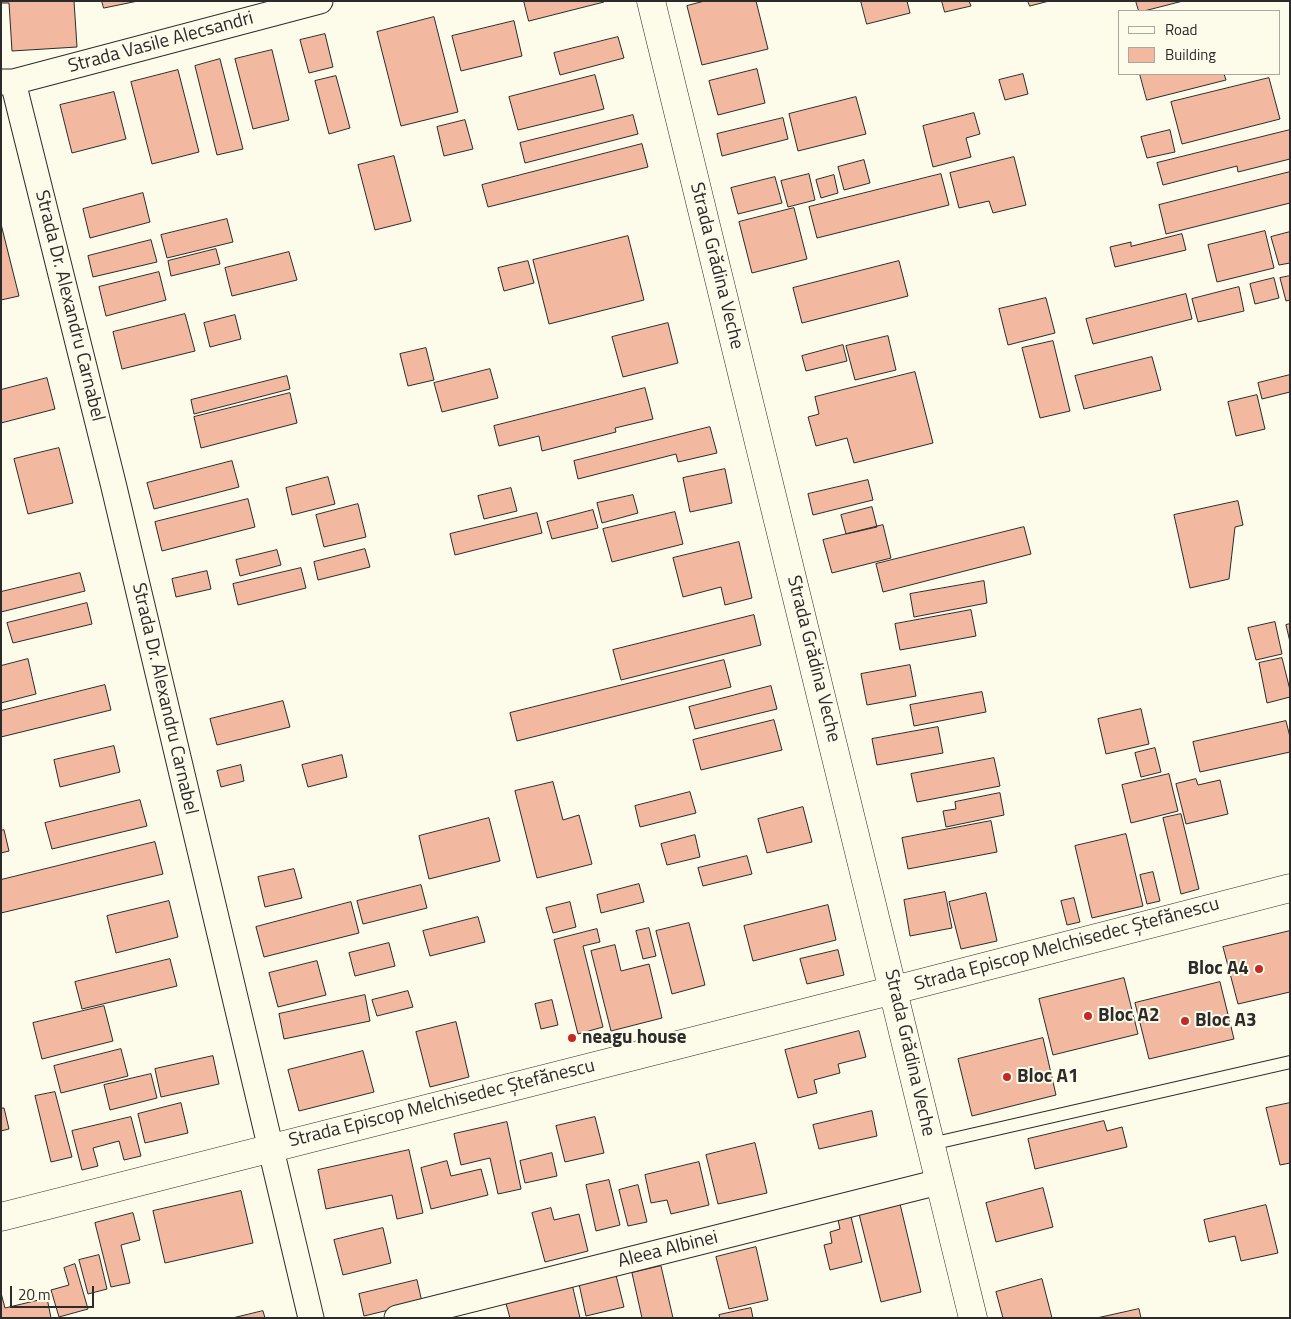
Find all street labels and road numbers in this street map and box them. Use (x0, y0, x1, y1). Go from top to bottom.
street label: Strada Vasile Alecsandri (66, 7, 256, 79)
street label: Strada Grădina Veche (684, 180, 748, 352)
street label: Strada Dr. Alexandru Carnabel (29, 188, 109, 424)
street label: Strada Grădina Veche (781, 573, 845, 745)
street label: Strada Dr. Alexandru Carnabel (126, 581, 202, 817)
street label: Strada Episcop Melchisedec Ștefănescu (912, 893, 1222, 997)
street label: Strada Grădina Veche (879, 967, 939, 1139)
street label: Strada Episcop Melchisedec Ștefănescu (287, 1055, 597, 1153)
street label: Aleea Albinei (616, 1227, 720, 1273)

